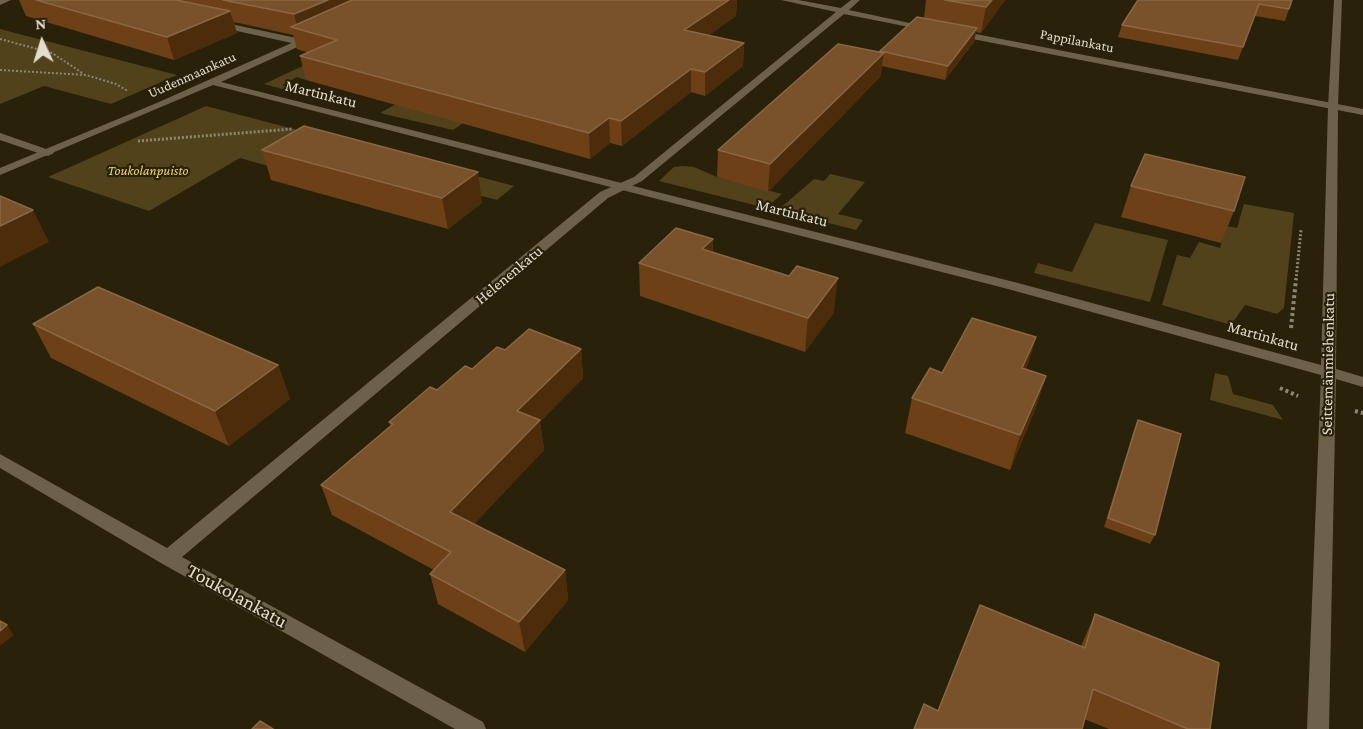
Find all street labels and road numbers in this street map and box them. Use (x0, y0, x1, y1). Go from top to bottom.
street label: Pappilankatu (1039, 26, 1115, 56)
street label: Uudenmaankatu (145, 48, 239, 102)
street label: Martinkatu (283, 76, 359, 112)
street label: Martinkatu (754, 195, 830, 231)
street label: Helenenkatu (472, 241, 546, 309)
street label: Seittemänmiehenkatu (1317, 293, 1339, 435)
street label: Martinkatu (1225, 317, 1301, 355)
street label: Toukolankatu (183, 559, 291, 633)

